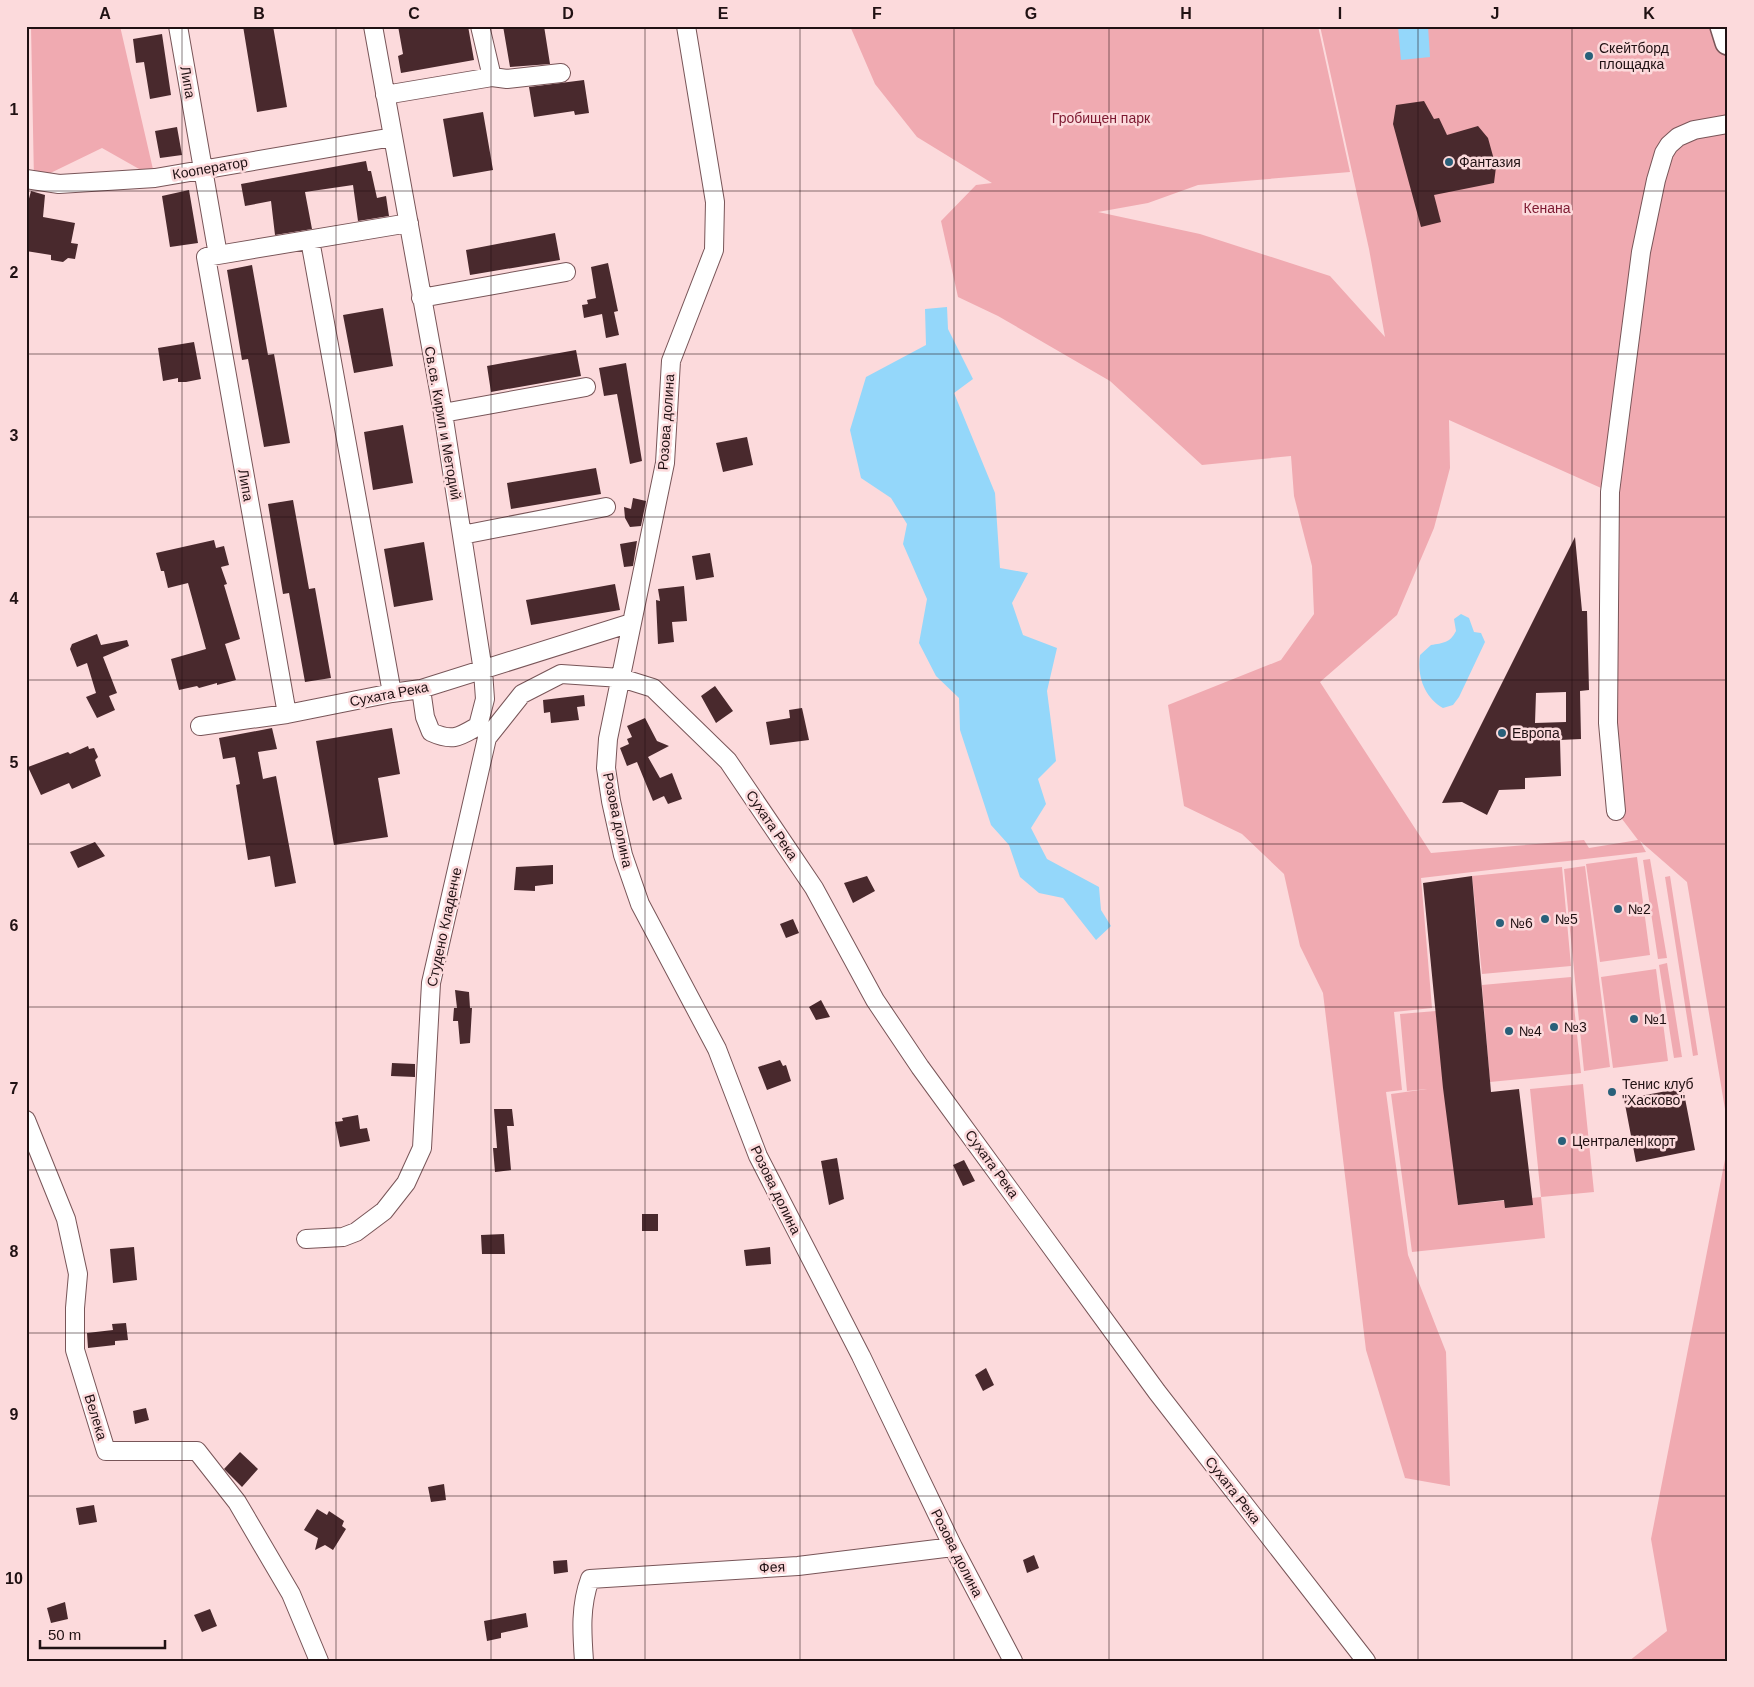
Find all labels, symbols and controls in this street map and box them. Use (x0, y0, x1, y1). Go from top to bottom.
text: A (99, 5, 111, 22)
text: B (253, 5, 265, 22)
text: C (408, 5, 420, 22)
text: D (562, 5, 574, 22)
text: E (718, 5, 729, 22)
text: F (872, 5, 882, 22)
text: G (1025, 5, 1037, 22)
text: H (1180, 5, 1192, 22)
text: I (1338, 5, 1342, 22)
text: J (1491, 5, 1499, 22)
text: K (1643, 5, 1655, 22)
place label: Скейтборд площадка (1599, 40, 1669, 72)
marker: Скейтборд площадка (1583, 50, 1595, 62)
street label: Липа (177, 65, 199, 100)
text: 1 (10, 101, 19, 118)
park label: Гробищен парк (1052, 110, 1151, 126)
street label: Кооператор (171, 153, 249, 182)
place label: Фантазия (1459, 154, 1521, 170)
marker: Фантазия (1443, 156, 1455, 168)
park label: Кенана (1524, 200, 1571, 216)
text: 2 (10, 264, 19, 281)
street label: Св.св. Кирил и Методий (422, 345, 464, 501)
street label: Розова долина (655, 373, 677, 471)
text: 3 (10, 427, 19, 444)
street label: Липа (235, 468, 257, 503)
text: 4 (10, 590, 19, 607)
street label: Сухата Река (348, 678, 430, 709)
place label: Европа (1512, 725, 1560, 741)
marker: Европа (1496, 727, 1508, 739)
text: 5 (10, 754, 19, 771)
street label: Розова долина (600, 771, 636, 869)
street label: Сухата Река (743, 787, 801, 863)
street label: Студено Кладенче (424, 866, 464, 988)
place label: №2 (1628, 901, 1651, 917)
marker: №2 (1612, 903, 1624, 915)
place label: №5 (1555, 911, 1578, 927)
marker: №5 (1539, 913, 1551, 925)
place label: №6 (1510, 915, 1533, 931)
text: 6 (10, 917, 19, 934)
marker: №6 (1494, 917, 1506, 929)
place label: №1 (1644, 1011, 1667, 1027)
marker: №1 (1628, 1013, 1640, 1025)
place label: №3 (1564, 1019, 1587, 1035)
marker: №3 (1548, 1021, 1560, 1033)
place label: №4 (1519, 1023, 1542, 1039)
marker: №4 (1503, 1025, 1515, 1037)
place label: Тенис клуб "Хасково" (1622, 1076, 1694, 1108)
text: 7 (10, 1080, 19, 1097)
marker: Тенис клуб "Хасково" (1606, 1086, 1618, 1098)
street label: Сухата Река (962, 1127, 1022, 1201)
place label: Централен корт (1572, 1133, 1676, 1149)
marker: Централен корт (1556, 1135, 1568, 1147)
street label: Розова долина (748, 1143, 804, 1237)
text: 8 (10, 1243, 19, 1260)
street label: Велека (82, 1392, 111, 1442)
text: 9 (10, 1406, 19, 1423)
street label: Сухата Река (1202, 1454, 1264, 1527)
street label: Розова долина (928, 1506, 986, 1600)
street label: Фея (759, 1558, 785, 1576)
text: 10 (5, 1570, 23, 1587)
scale bar (40, 1617, 165, 1649)
text: 50 m (48, 1626, 81, 1643)

